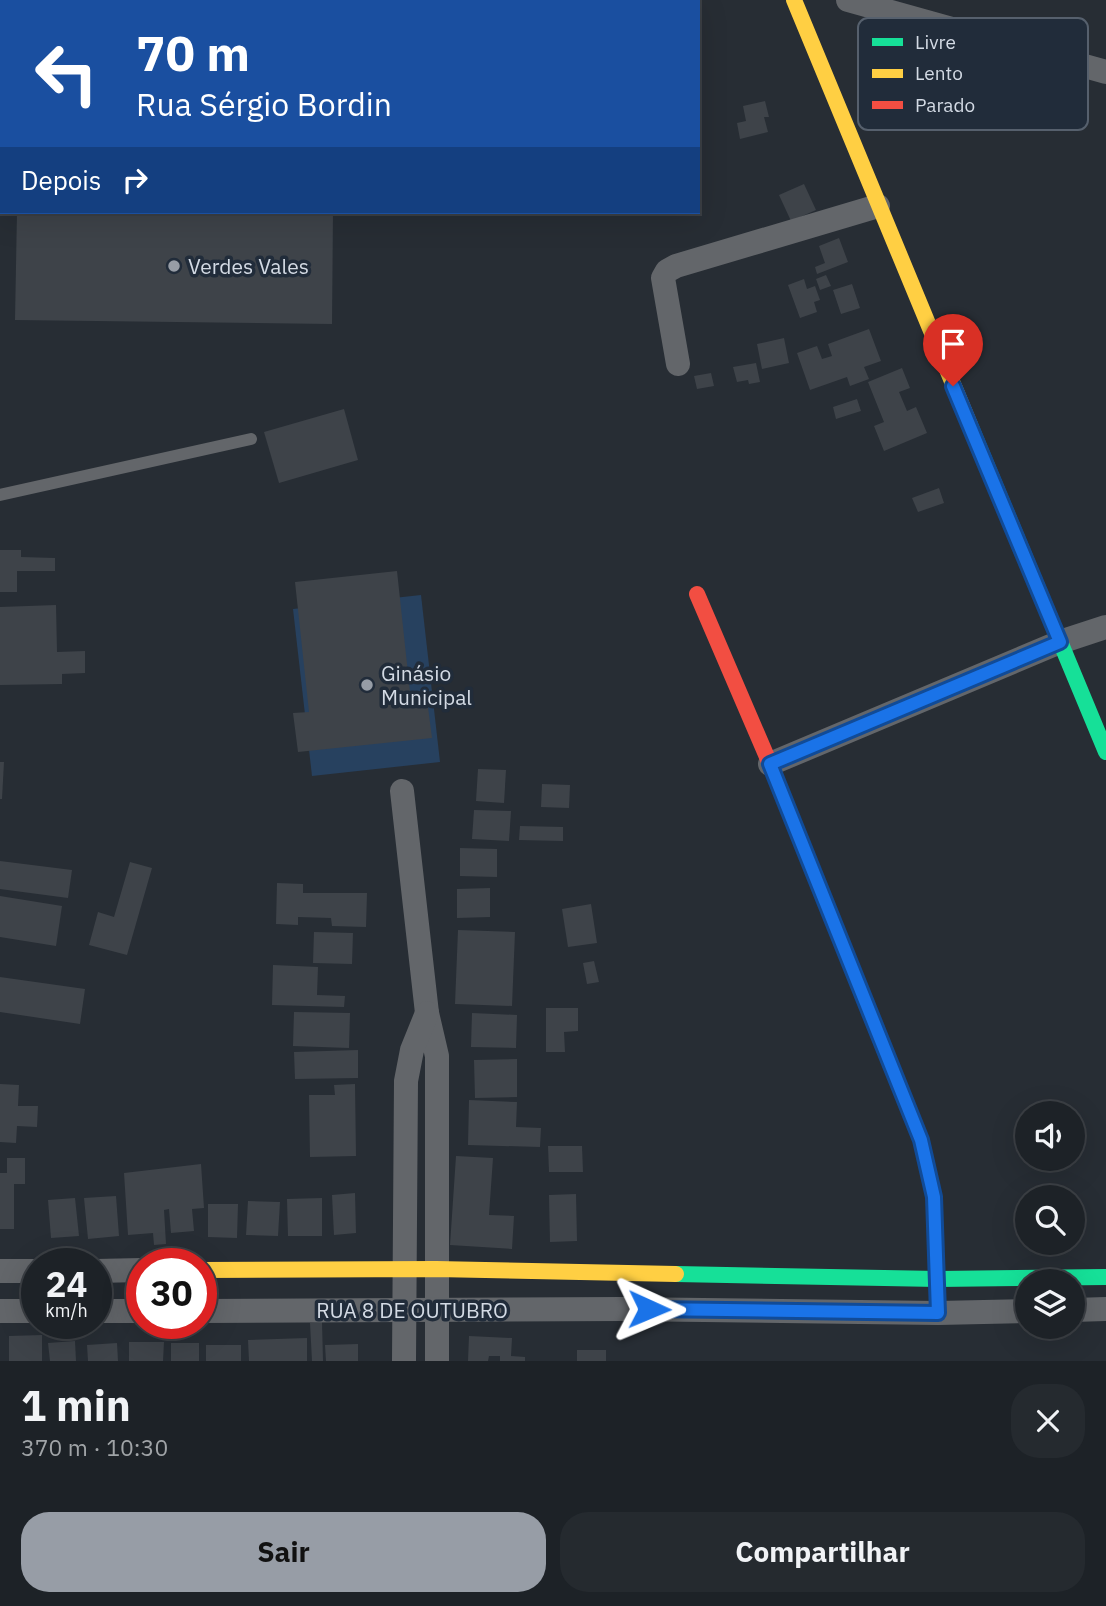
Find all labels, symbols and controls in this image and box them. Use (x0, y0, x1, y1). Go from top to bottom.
legend (858, 18, 1088, 130)
text: 70 m (136, 21, 250, 84)
icon: left (21, 28, 112, 119)
text: Livre (915, 30, 956, 54)
text: Lento (915, 61, 963, 85)
text: Rua Sérgio Bordin (136, 83, 392, 125)
text: Parado (915, 93, 975, 117)
icon: right (116, 161, 154, 199)
text: Depois (21, 163, 102, 197)
place label: Verdes Vales (188, 252, 309, 280)
marker: Verdes Vales (166, 258, 182, 274)
pin (923, 314, 983, 386)
icon: arrive (934, 325, 972, 363)
place label: Ginásio Municipal (381, 659, 472, 711)
marker: Ginásio Municipal (359, 677, 375, 693)
map controls (1015, 1101, 1085, 1339)
button: sound (1015, 1101, 1085, 1171)
button: search (1015, 1185, 1085, 1255)
speed limit sign: 30 (126, 1248, 217, 1339)
text: 24 (45, 1261, 88, 1307)
button: layers (1015, 1269, 1085, 1339)
position arrow (612, 1272, 686, 1346)
street label: RUA 8 DE OUTUBRO (316, 1296, 508, 1324)
text: km/h (45, 1299, 88, 1322)
text: 1 min (21, 1378, 131, 1433)
button: close (1011, 1384, 1085, 1458)
text: 370 m · 10:30 (21, 1432, 168, 1462)
button: Sair (21, 1512, 546, 1592)
button: Compartilhar (560, 1512, 1085, 1592)

